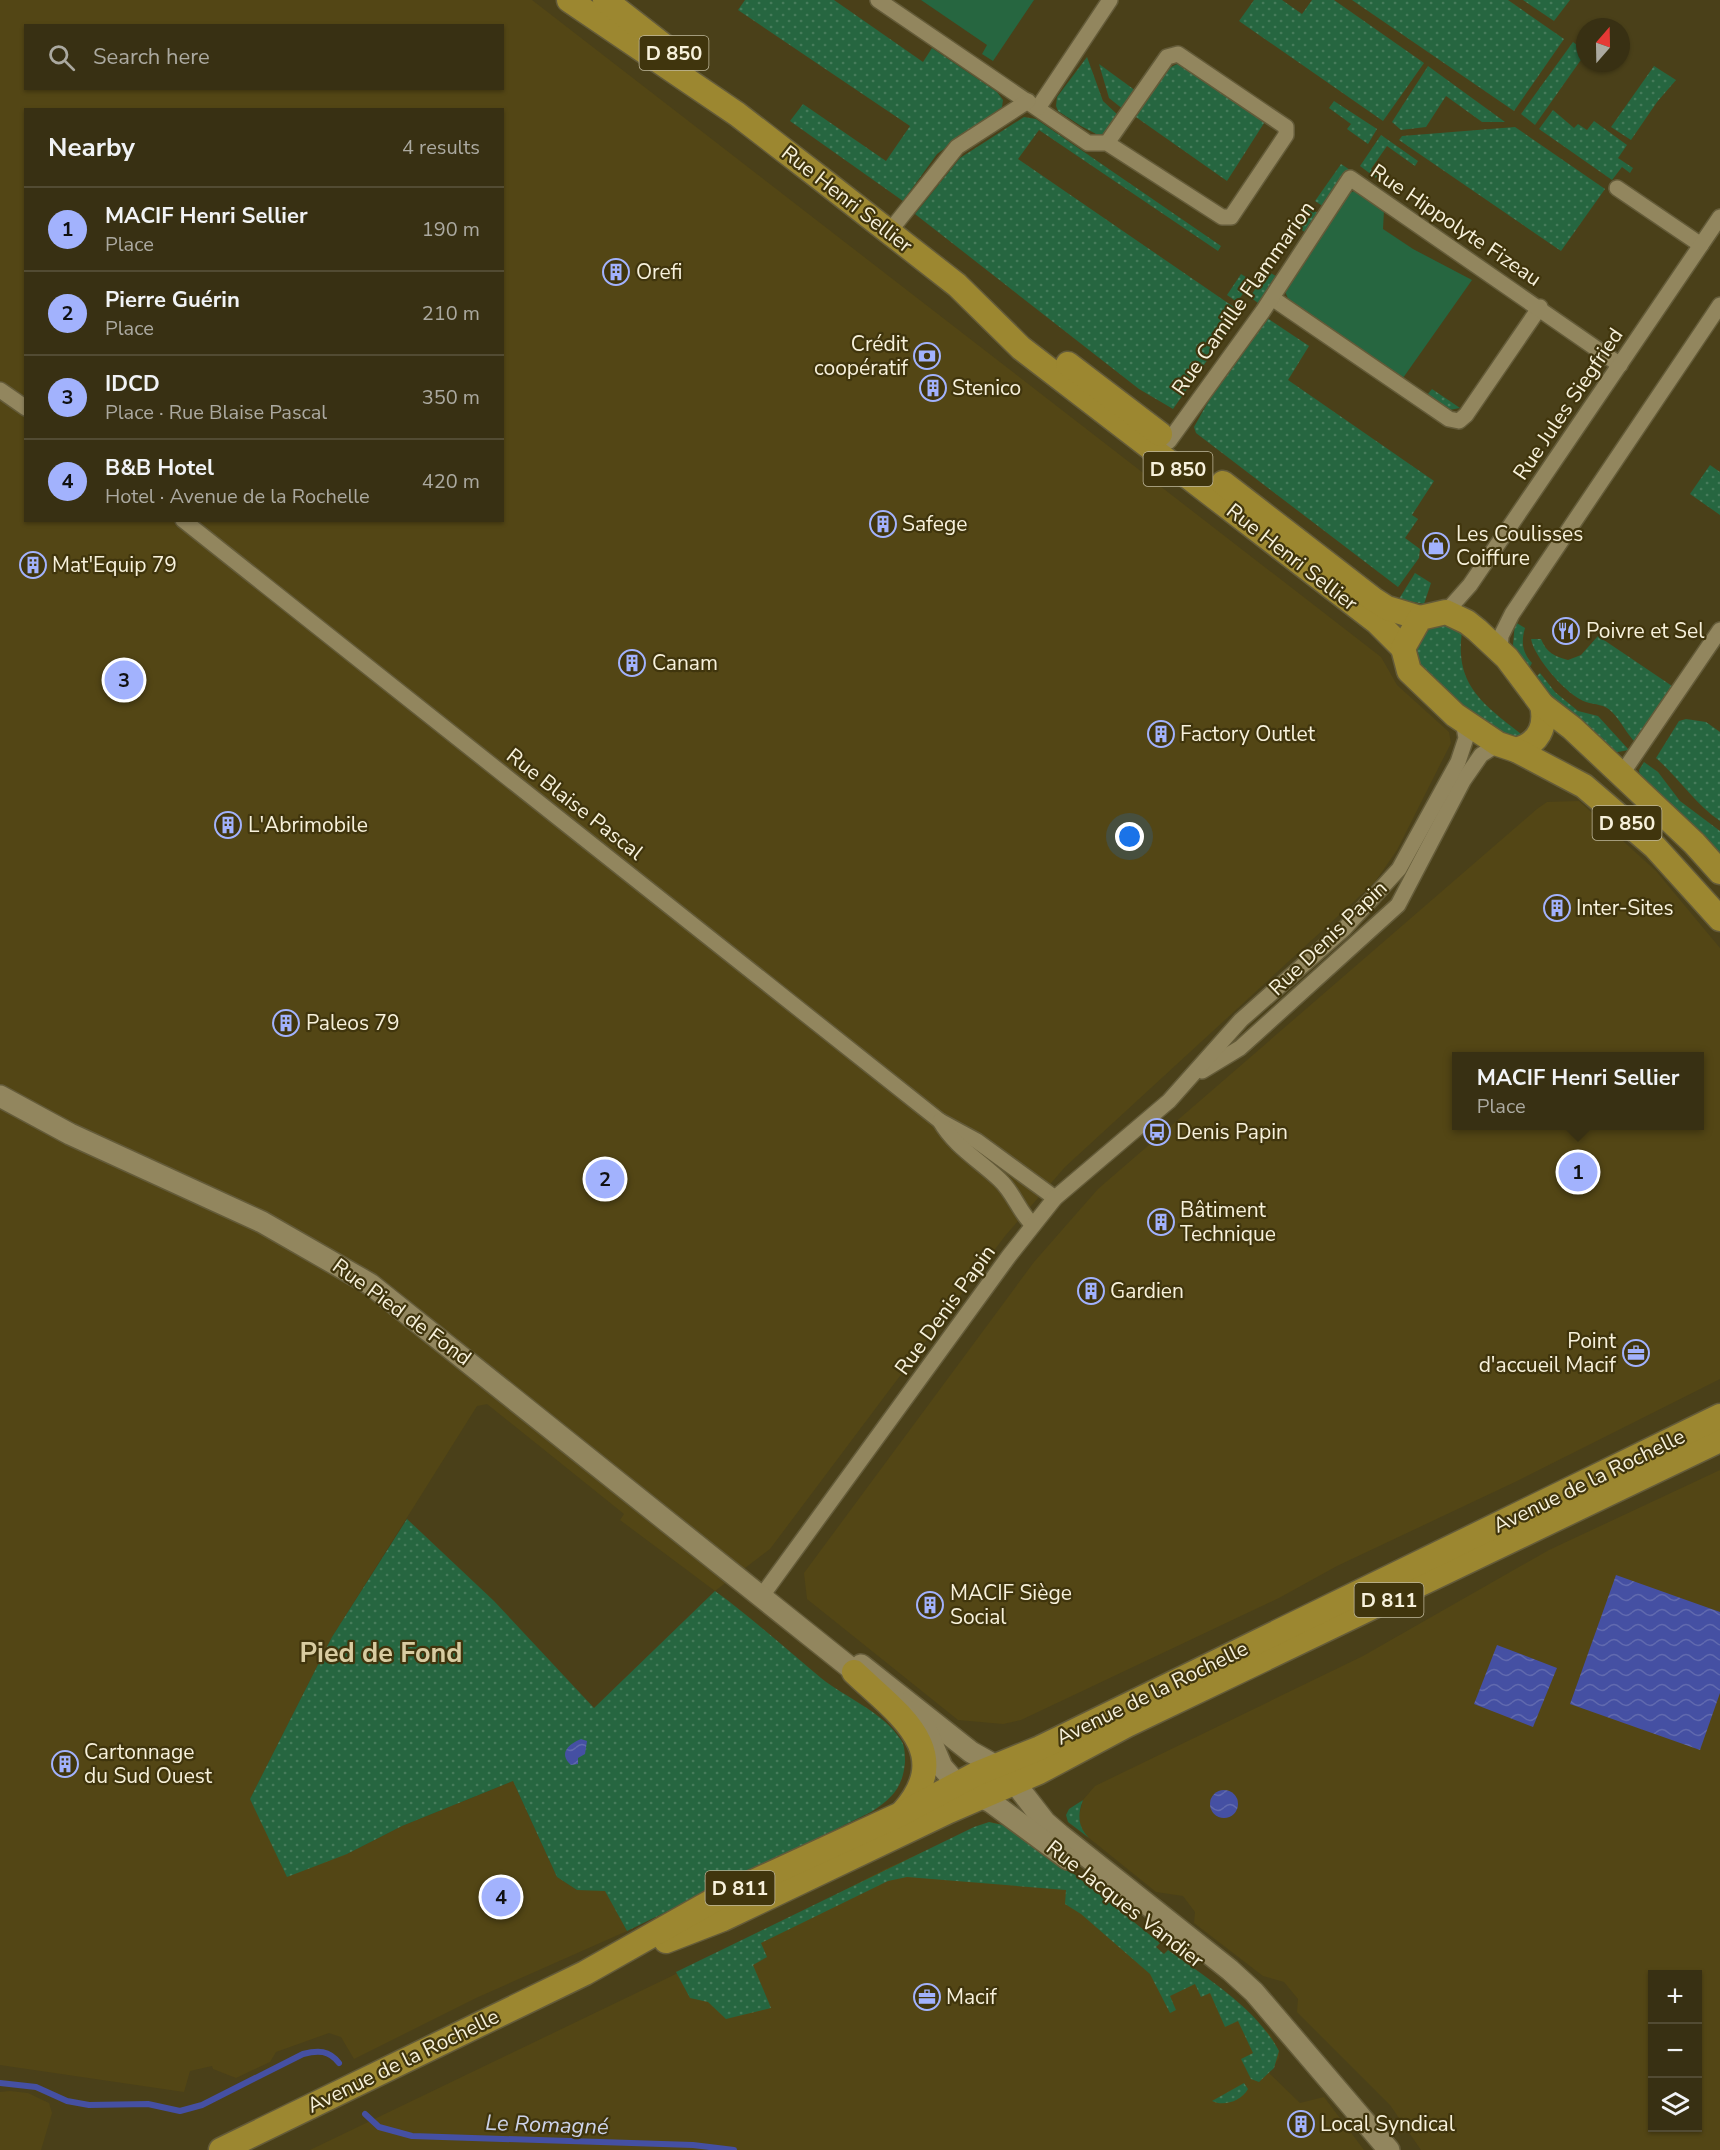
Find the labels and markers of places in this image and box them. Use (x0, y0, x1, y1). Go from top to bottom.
building icon: Orefi (601, 257, 631, 287)
place label: Orefi (636, 258, 682, 286)
place label: Crédit coopératif (814, 330, 909, 382)
bank icon: Crédit coopératif (912, 341, 942, 371)
building icon: Stenico (918, 373, 948, 403)
place label: Stenico (952, 374, 1021, 402)
building icon: Safege (868, 509, 898, 539)
place label: Safege (902, 510, 967, 538)
place label: Les Coulisses Coiffure (1456, 520, 1583, 572)
shop icon: Les Coulisses Coiffure (1421, 531, 1451, 561)
building icon: Mat'Equip 79 (18, 550, 48, 580)
place label: Mat'Equip 79 (52, 551, 177, 579)
restaurant icon: Poivre et Sel (1551, 616, 1581, 646)
place label: Poivre et Sel (1586, 617, 1705, 645)
building icon: Canam (617, 648, 647, 678)
place label: Canam (652, 649, 718, 677)
pin: 3 (104, 658, 144, 702)
building icon: Factory Outlet (1146, 719, 1176, 749)
place label: Factory Outlet (1180, 720, 1316, 748)
building icon: L'Abrimobile (213, 810, 243, 840)
place label: L'Abrimobile (248, 811, 368, 839)
building icon: Inter-Sites (1542, 893, 1572, 923)
place label: Inter-Sites (1576, 894, 1674, 922)
building icon: Paleos 79 (271, 1008, 301, 1038)
place label: Paleos 79 (306, 1009, 400, 1037)
bus stop icon: Denis Papin (1142, 1117, 1172, 1147)
place label: Denis Papin (1176, 1118, 1288, 1146)
pin: 1 (1558, 1150, 1598, 1194)
pin: 2 (586, 1156, 624, 1202)
place label: Bâtiment Technique (1180, 1196, 1276, 1248)
building icon: Bâtiment Technique (1146, 1207, 1176, 1237)
building icon: Gardien (1076, 1276, 1106, 1306)
place label: Gardien (1110, 1277, 1184, 1305)
place label: Point d'accueil Macif (1479, 1327, 1617, 1379)
office icon: Point d'accueil Macif (1621, 1338, 1651, 1368)
place label: MACIF Siège Social (950, 1579, 1072, 1631)
building icon: MACIF Siège Social (915, 1590, 945, 1620)
place label: Cartonnage du Sud Ouest (84, 1738, 213, 1790)
building icon: Cartonnage du Sud Ouest (50, 1749, 80, 1779)
pin: 4 (482, 1874, 520, 1920)
office icon: Macif (912, 1982, 942, 2012)
place label: Macif (946, 1983, 998, 2011)
building icon: Local Syndical (1286, 2109, 1316, 2139)
place label: Local Syndical (1320, 2110, 1456, 2138)

